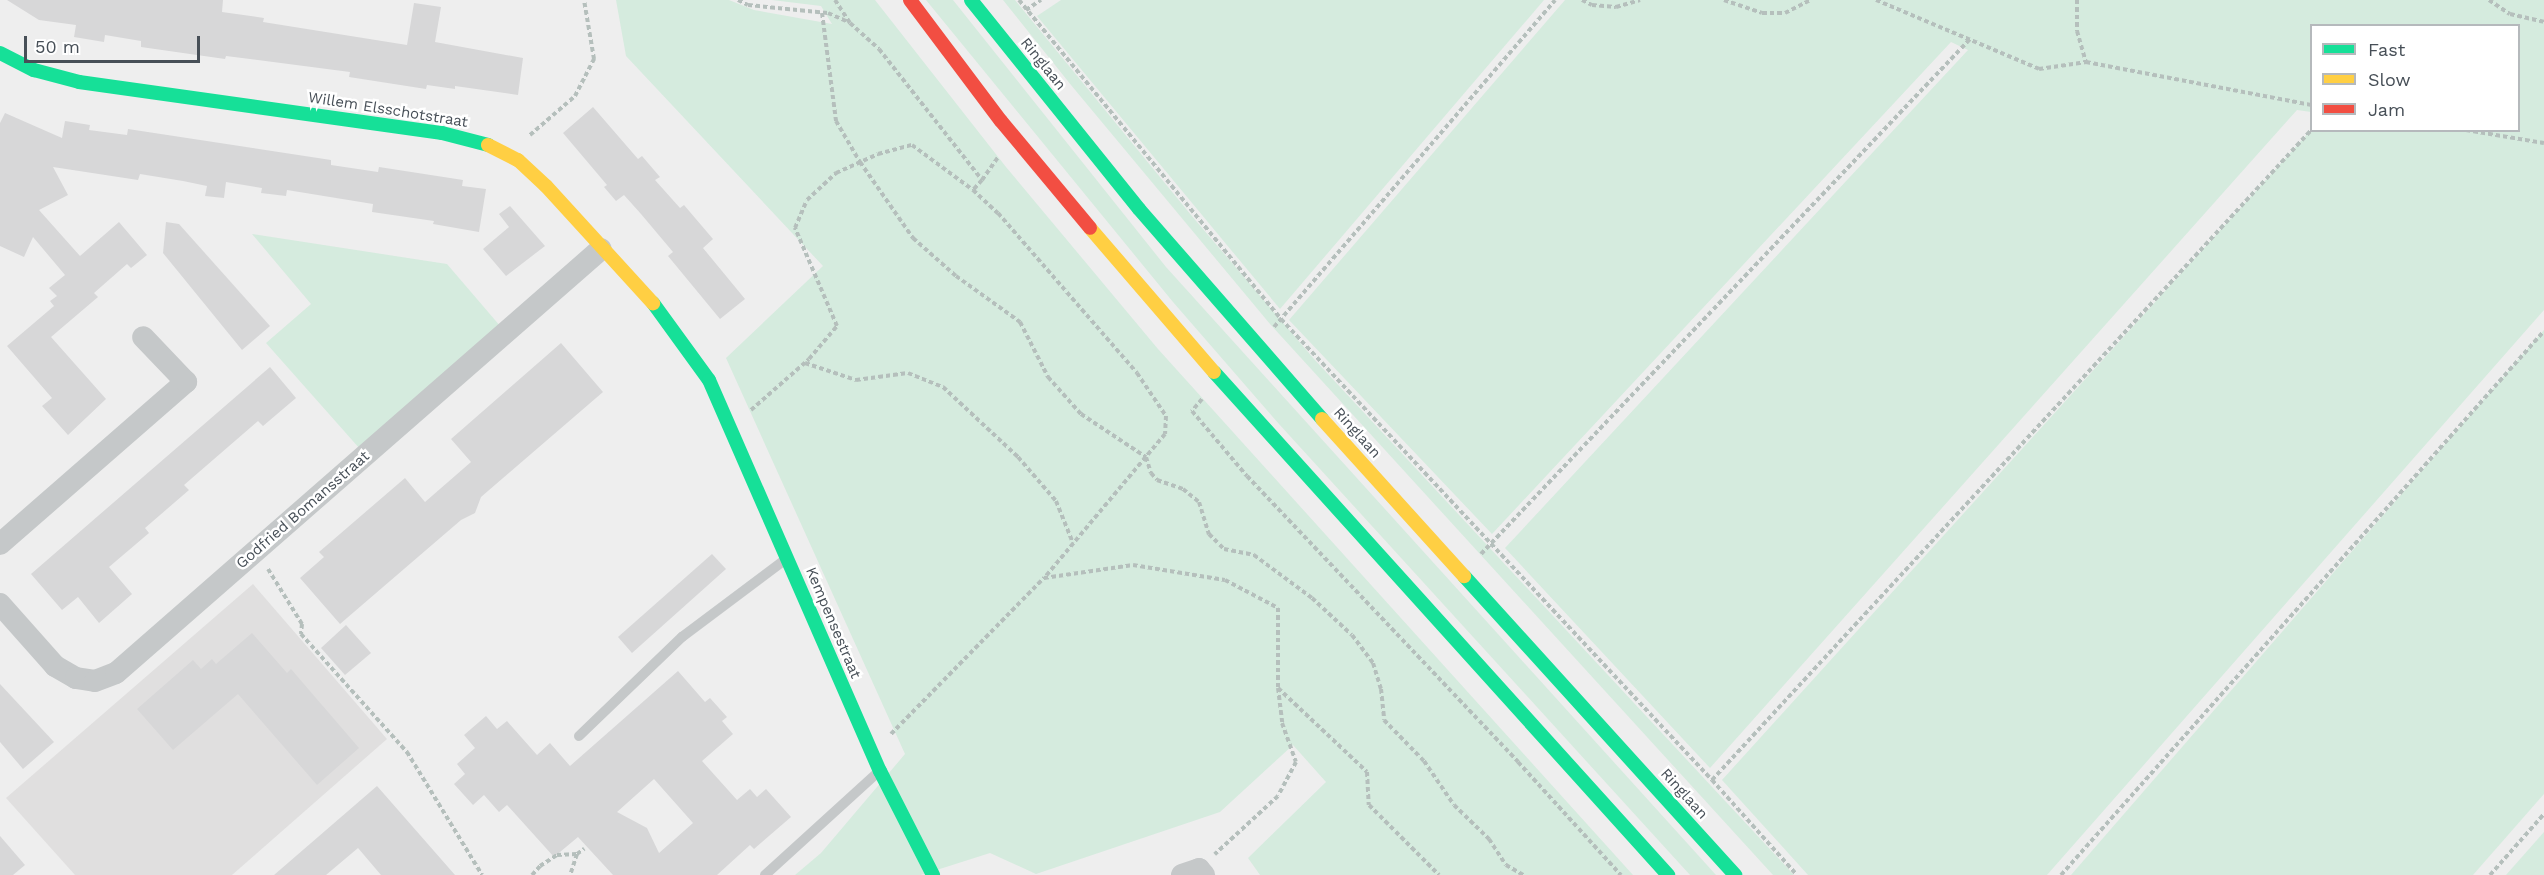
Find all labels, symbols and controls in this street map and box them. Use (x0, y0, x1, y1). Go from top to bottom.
scale bar (27, 24, 202, 62)
legend (2310, 24, 2520, 132)
street label: Ringlaan (1016, 34, 1070, 94)
text: 50 m (35, 36, 80, 57)
text: Fast (2368, 39, 2405, 60)
text: Slow (2368, 69, 2411, 90)
street label: Willem Elsschotstraat (307, 88, 469, 132)
text: Jam (2368, 99, 2405, 120)
street label: Ringlaan (1330, 404, 1384, 462)
street label: Godfried Bomansstraat (233, 447, 373, 573)
street label: Kempensestraat (801, 565, 865, 681)
street label: Ringlaan (1657, 765, 1711, 823)

